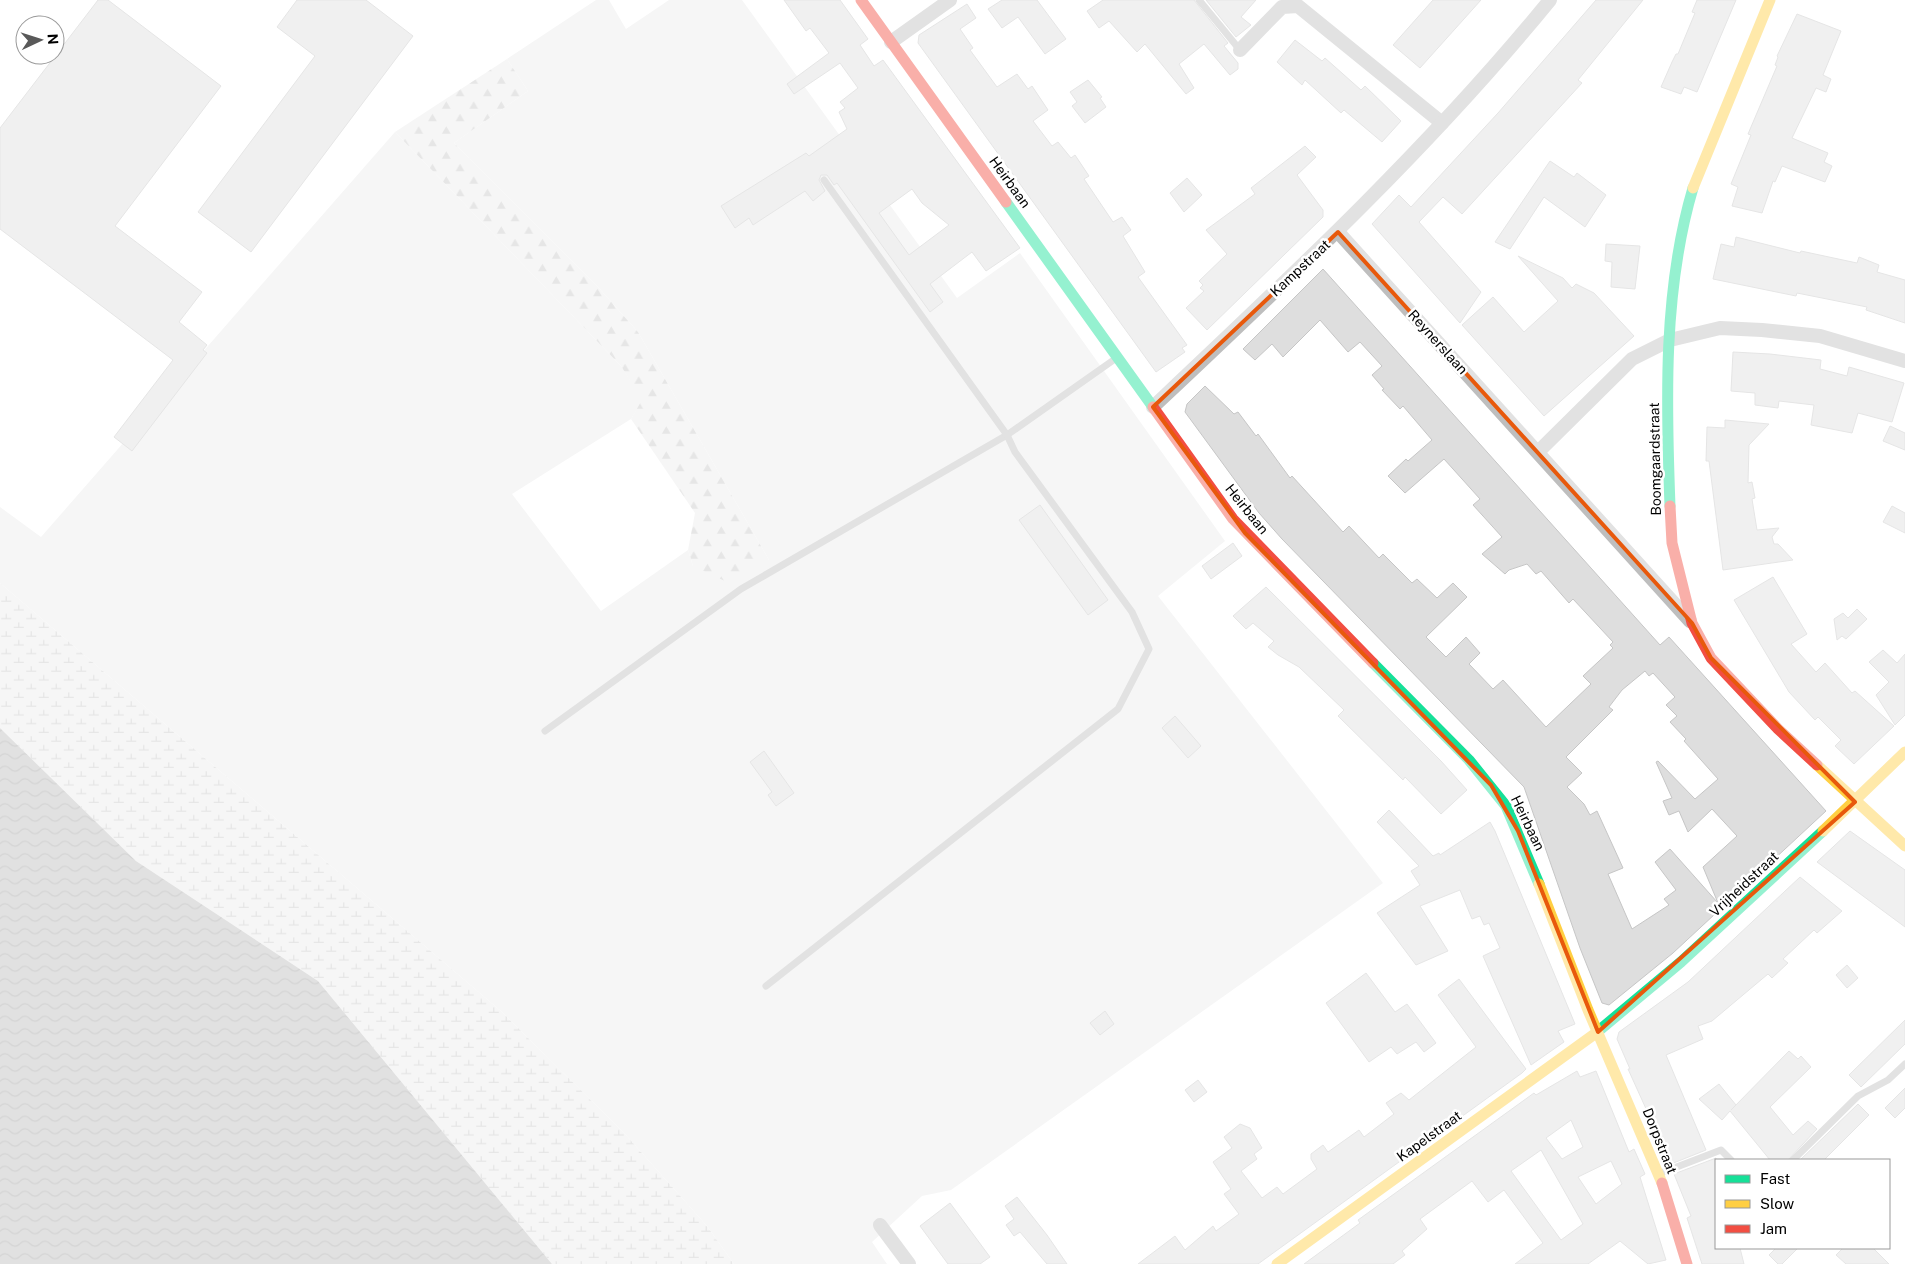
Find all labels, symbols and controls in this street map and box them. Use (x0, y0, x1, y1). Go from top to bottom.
north arrow (15, 15, 65, 65)
text: N (45, 33, 61, 45)
street label: Heirbaan (986, 153, 1034, 211)
street label: Kampstraat (1267, 236, 1333, 300)
street label: Reynerslaan (1405, 307, 1471, 377)
street label: Boomgaardstraat (1646, 402, 1664, 516)
street label: Heirbaan (1222, 481, 1272, 537)
street label: Heirbaan (1508, 793, 1548, 853)
street label: Vrijheidstraat (1706, 848, 1782, 920)
street label: Dorpstraat (1640, 1106, 1680, 1176)
street label: Kapelstraat (1394, 1107, 1464, 1165)
legend (1715, 1159, 1890, 1249)
text: Fast (1760, 1170, 1790, 1187)
text: Slow (1760, 1195, 1795, 1212)
text: Jam (1760, 1220, 1787, 1237)

